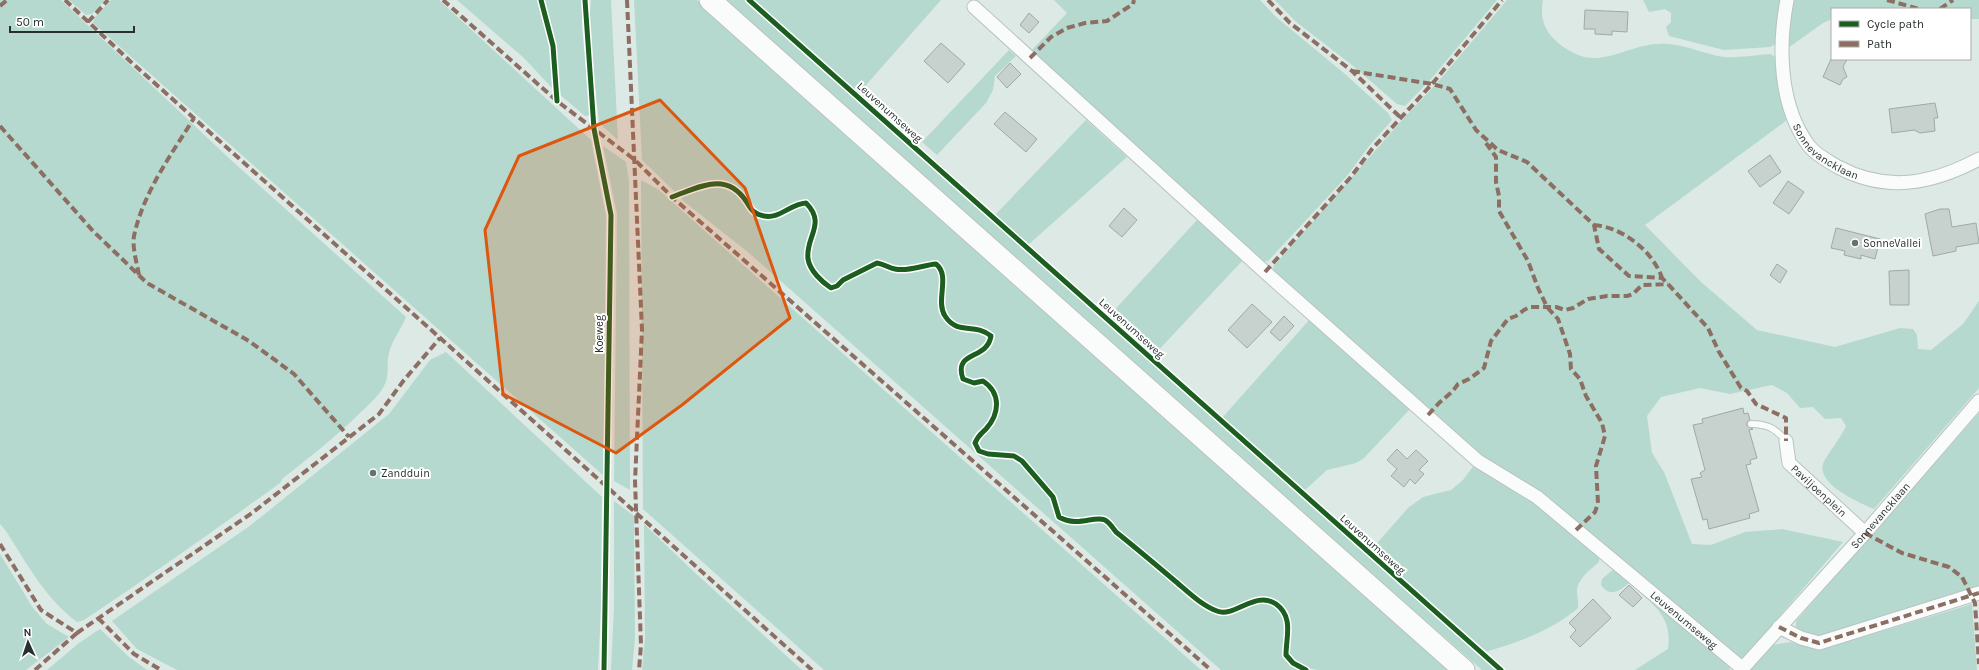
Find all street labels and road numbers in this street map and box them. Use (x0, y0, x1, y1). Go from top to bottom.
street label: Leuvenumseweg (854, 80, 926, 146)
street label: Sonnevancklaan (1790, 121, 1860, 182)
street label: Leuvenumseweg (1096, 296, 1168, 362)
street label: Koeweg (593, 314, 606, 353)
street label: Paviljoenplein (1788, 462, 1849, 520)
street label: Sonnevancklaan (1848, 480, 1913, 551)
street label: Leuvenumseweg (1337, 512, 1409, 578)
street label: Leuvenumseweg (1648, 588, 1721, 652)

